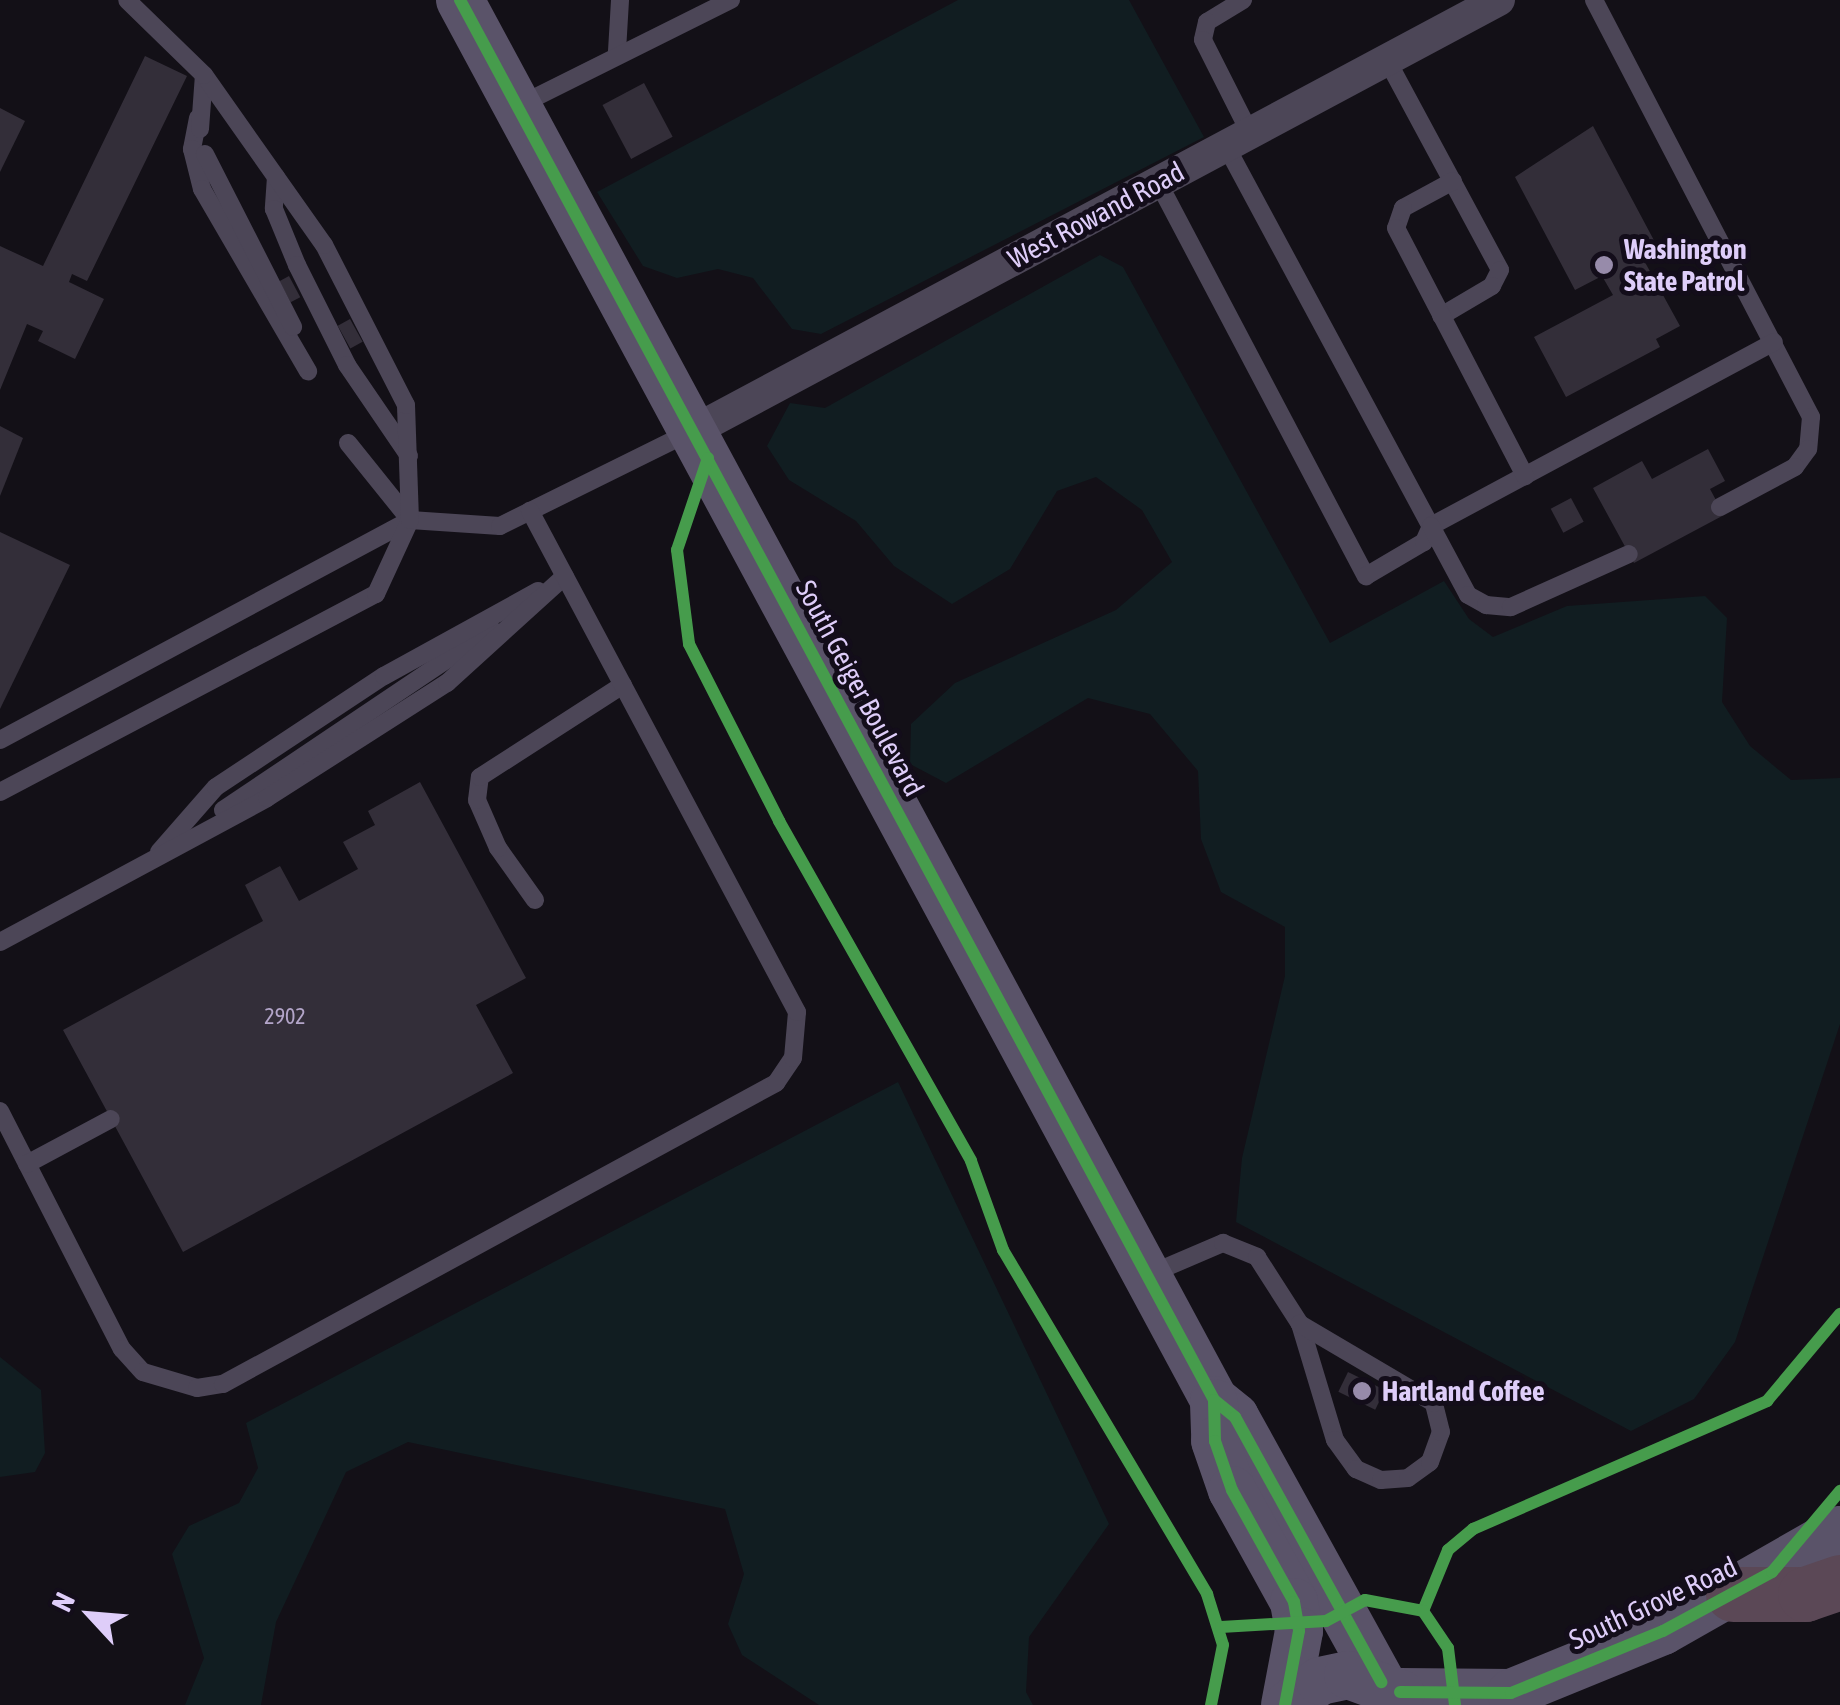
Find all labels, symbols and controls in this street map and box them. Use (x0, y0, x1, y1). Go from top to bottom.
street label: West Rowand Road (1002, 155, 1190, 275)
place label: Washington State Patrol (1624, 232, 1747, 298)
marker: Washington State Patrol (1593, 254, 1615, 276)
street label: South Geiger Boulevard (789, 574, 931, 802)
house number: 2902 (264, 1004, 306, 1030)
place label: Hartland Coffee (1382, 1374, 1545, 1408)
marker: Hartland Coffee (1351, 1380, 1373, 1402)
street label: South Grove Road (1564, 1549, 1742, 1657)
north arrow (40, 1565, 140, 1665)
text: N (45, 1587, 81, 1616)

